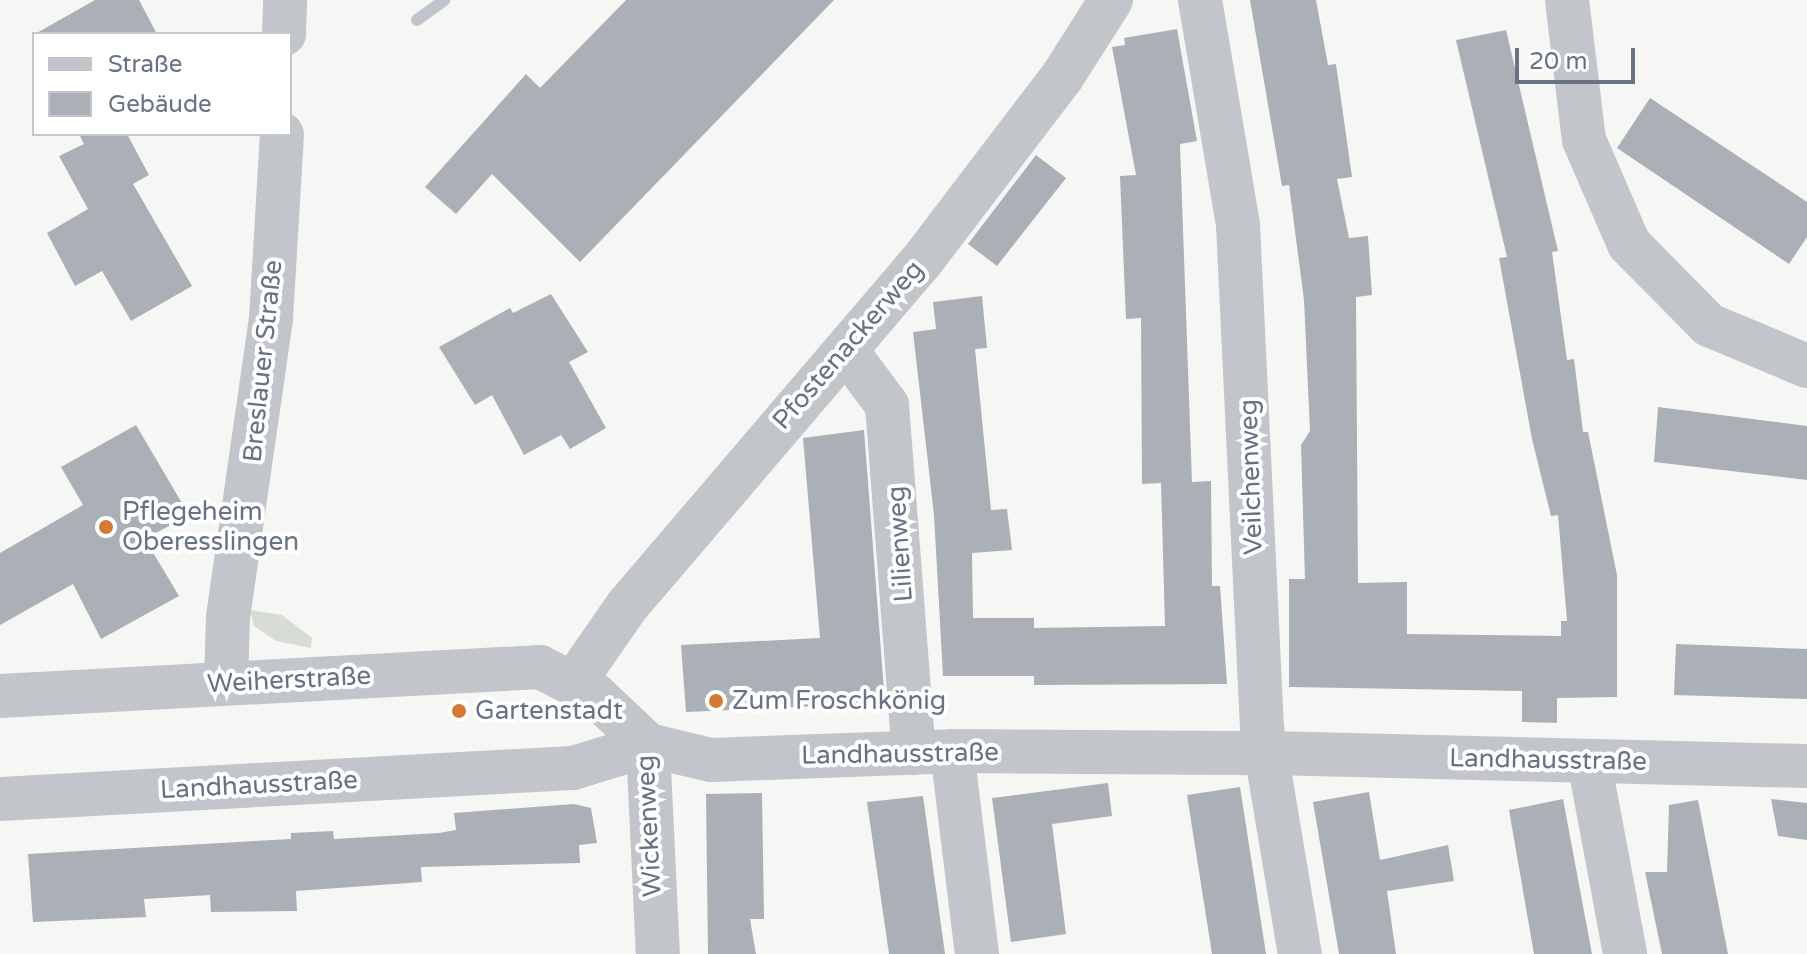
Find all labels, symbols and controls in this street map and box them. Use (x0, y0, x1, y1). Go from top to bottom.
legend (32, 32, 292, 136)
scale bar (1519, 32, 1639, 82)
text: 20 m (1529, 47, 1587, 76)
text: Straße (108, 50, 182, 79)
text: Gebäude (108, 90, 212, 119)
street label: Pfostenackerweg (766, 254, 930, 436)
street label: Breslauer Straße (237, 258, 289, 464)
street label: Veilchenweg (1233, 399, 1269, 555)
street label: Lilienweg (880, 485, 920, 603)
place label: Pflegeheim Oberesslingen (122, 496, 299, 558)
marker: Pflegeheim Oberesslingen (97, 518, 115, 536)
street label: Weiherstraße (206, 660, 372, 700)
place label: Zum Froschkönig (732, 685, 946, 717)
marker: Zum Froschkönig (707, 692, 725, 710)
place label: Gartenstadt (475, 695, 623, 727)
marker: Gartenstadt (450, 702, 468, 720)
street label: Landhausstraße (801, 737, 999, 771)
street label: Landhausstraße (1449, 743, 1647, 777)
street label: Wickenweg (630, 754, 668, 898)
street label: Landhausstraße (159, 764, 359, 806)

